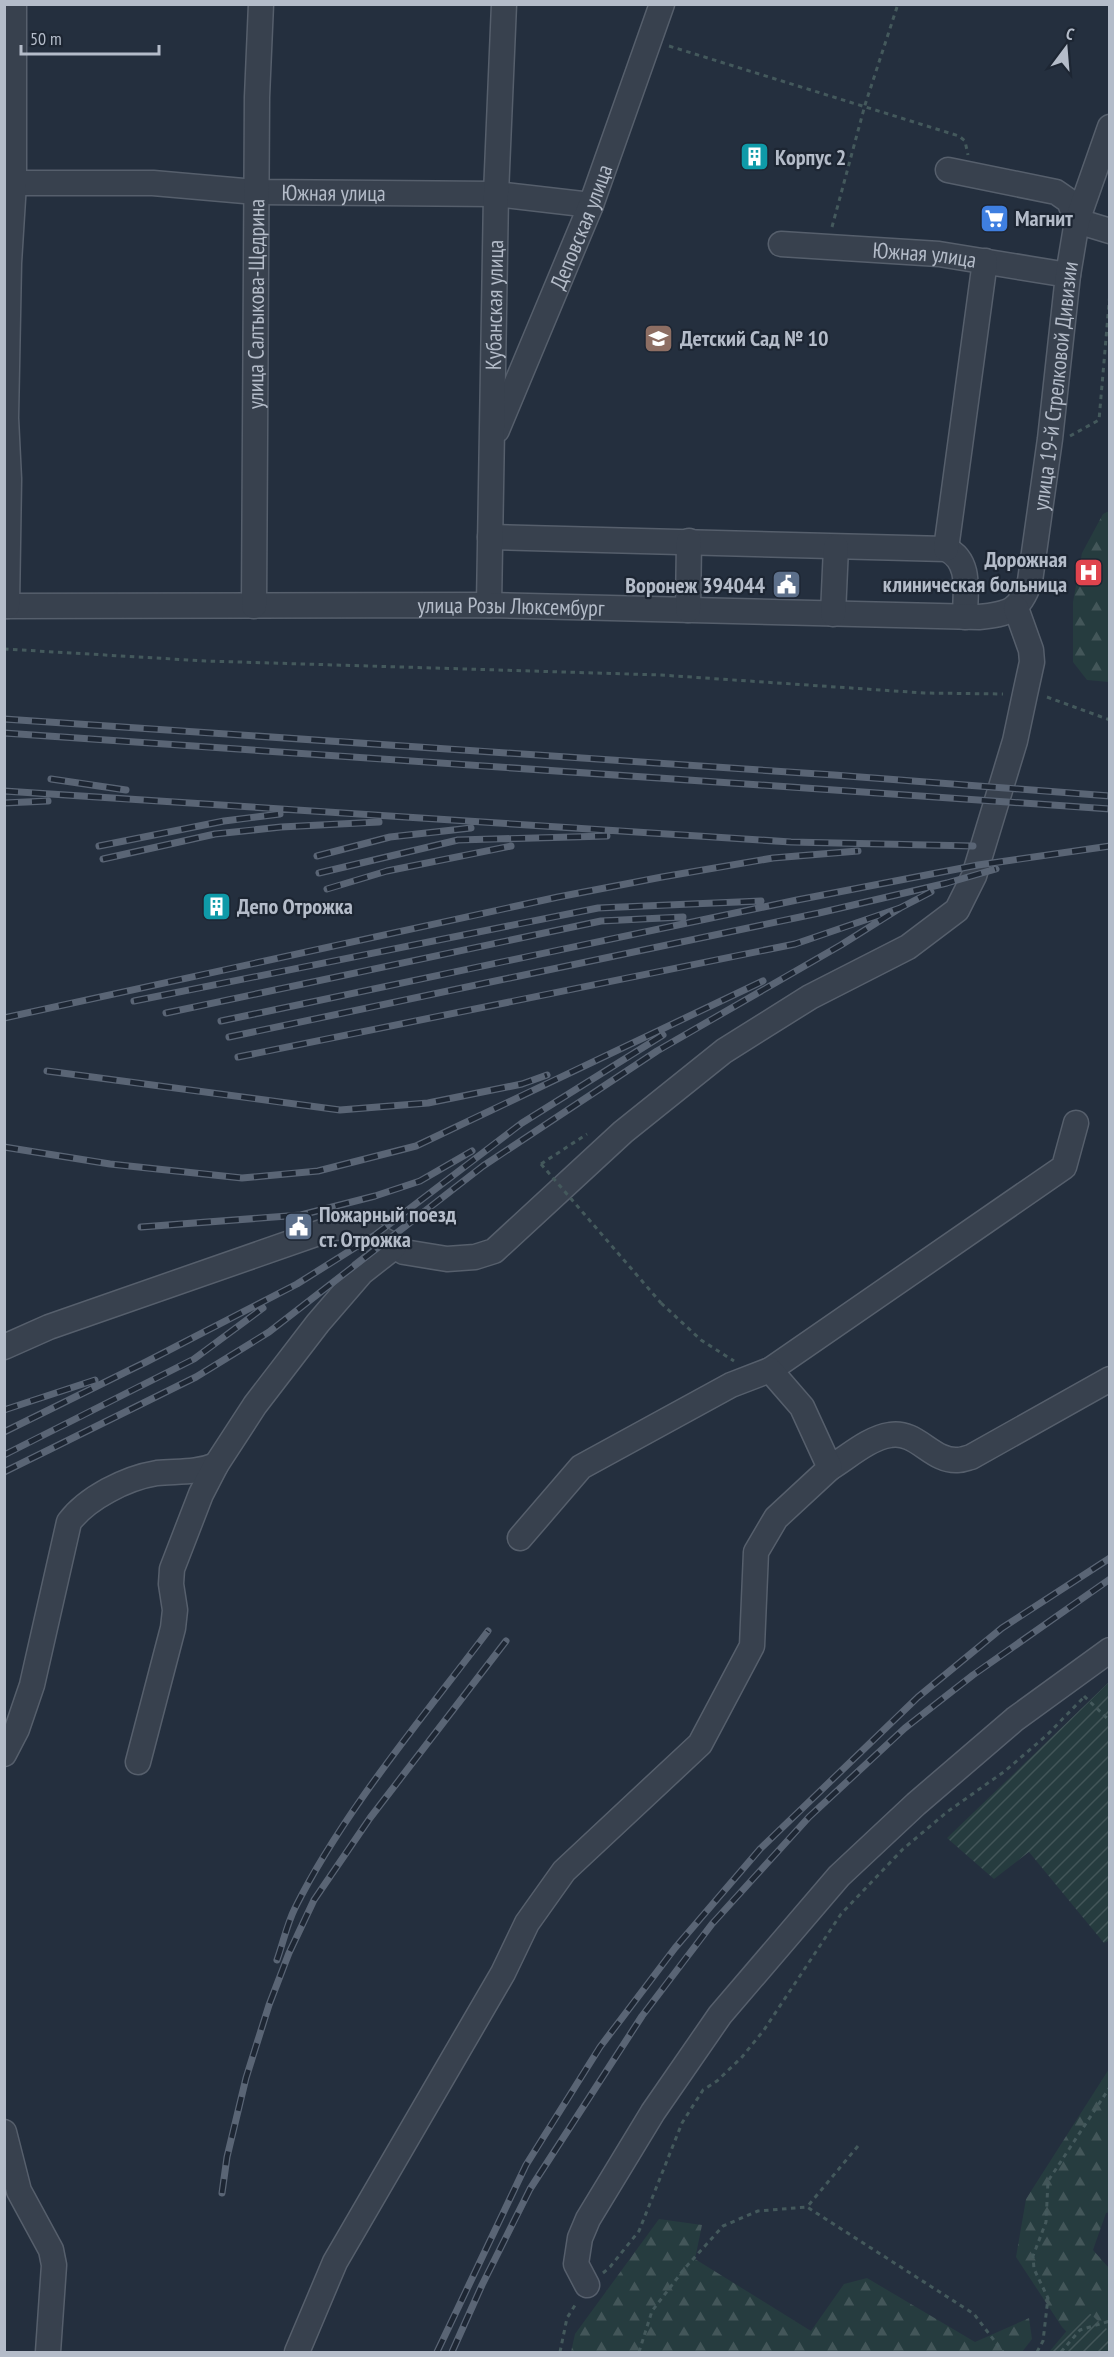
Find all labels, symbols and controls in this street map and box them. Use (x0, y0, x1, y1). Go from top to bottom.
scale bar (21, 18, 159, 56)
north arrow (1036, 18, 1096, 78)
text: С (1064, 23, 1077, 44)
text: 50 m (30, 27, 62, 50)
building icon: Корпус 2 (738, 141, 770, 173)
place label: Корпус 2 (775, 143, 846, 171)
street label: Деповская улица (543, 161, 618, 293)
street label: Южная улица (281, 178, 386, 207)
street label: улица Салтыкова-Щедрина (241, 199, 270, 409)
supermarket icon: Магнит (978, 202, 1010, 234)
place label: Магнит (1015, 204, 1073, 232)
street label: Южная улица (872, 236, 979, 274)
street label: Кубанская улица (479, 240, 509, 370)
street label: улица 19-й Стрелковой Дивизии (1026, 259, 1084, 513)
school or university icon: Детский Сад № 10 (643, 322, 675, 354)
place label: Детский Сад № 10 (680, 324, 829, 352)
place label: Дорожная клиническая больница (883, 545, 1067, 598)
hospital icon: Дорожная клиническая больница (1072, 556, 1104, 588)
public building icon: Воронеж 394044 (770, 569, 802, 601)
place label: Воронеж 394044 (625, 571, 765, 599)
street label: улица Розы Люксембург (418, 591, 605, 622)
building icon: Депо Отрожка (200, 890, 232, 922)
place label: Депо Отрожка (237, 892, 353, 920)
place label: Пожарный поезд ст. Отрожка (319, 1200, 457, 1253)
public building icon: Пожарный поезд ст. Отрожка (282, 1211, 314, 1243)

